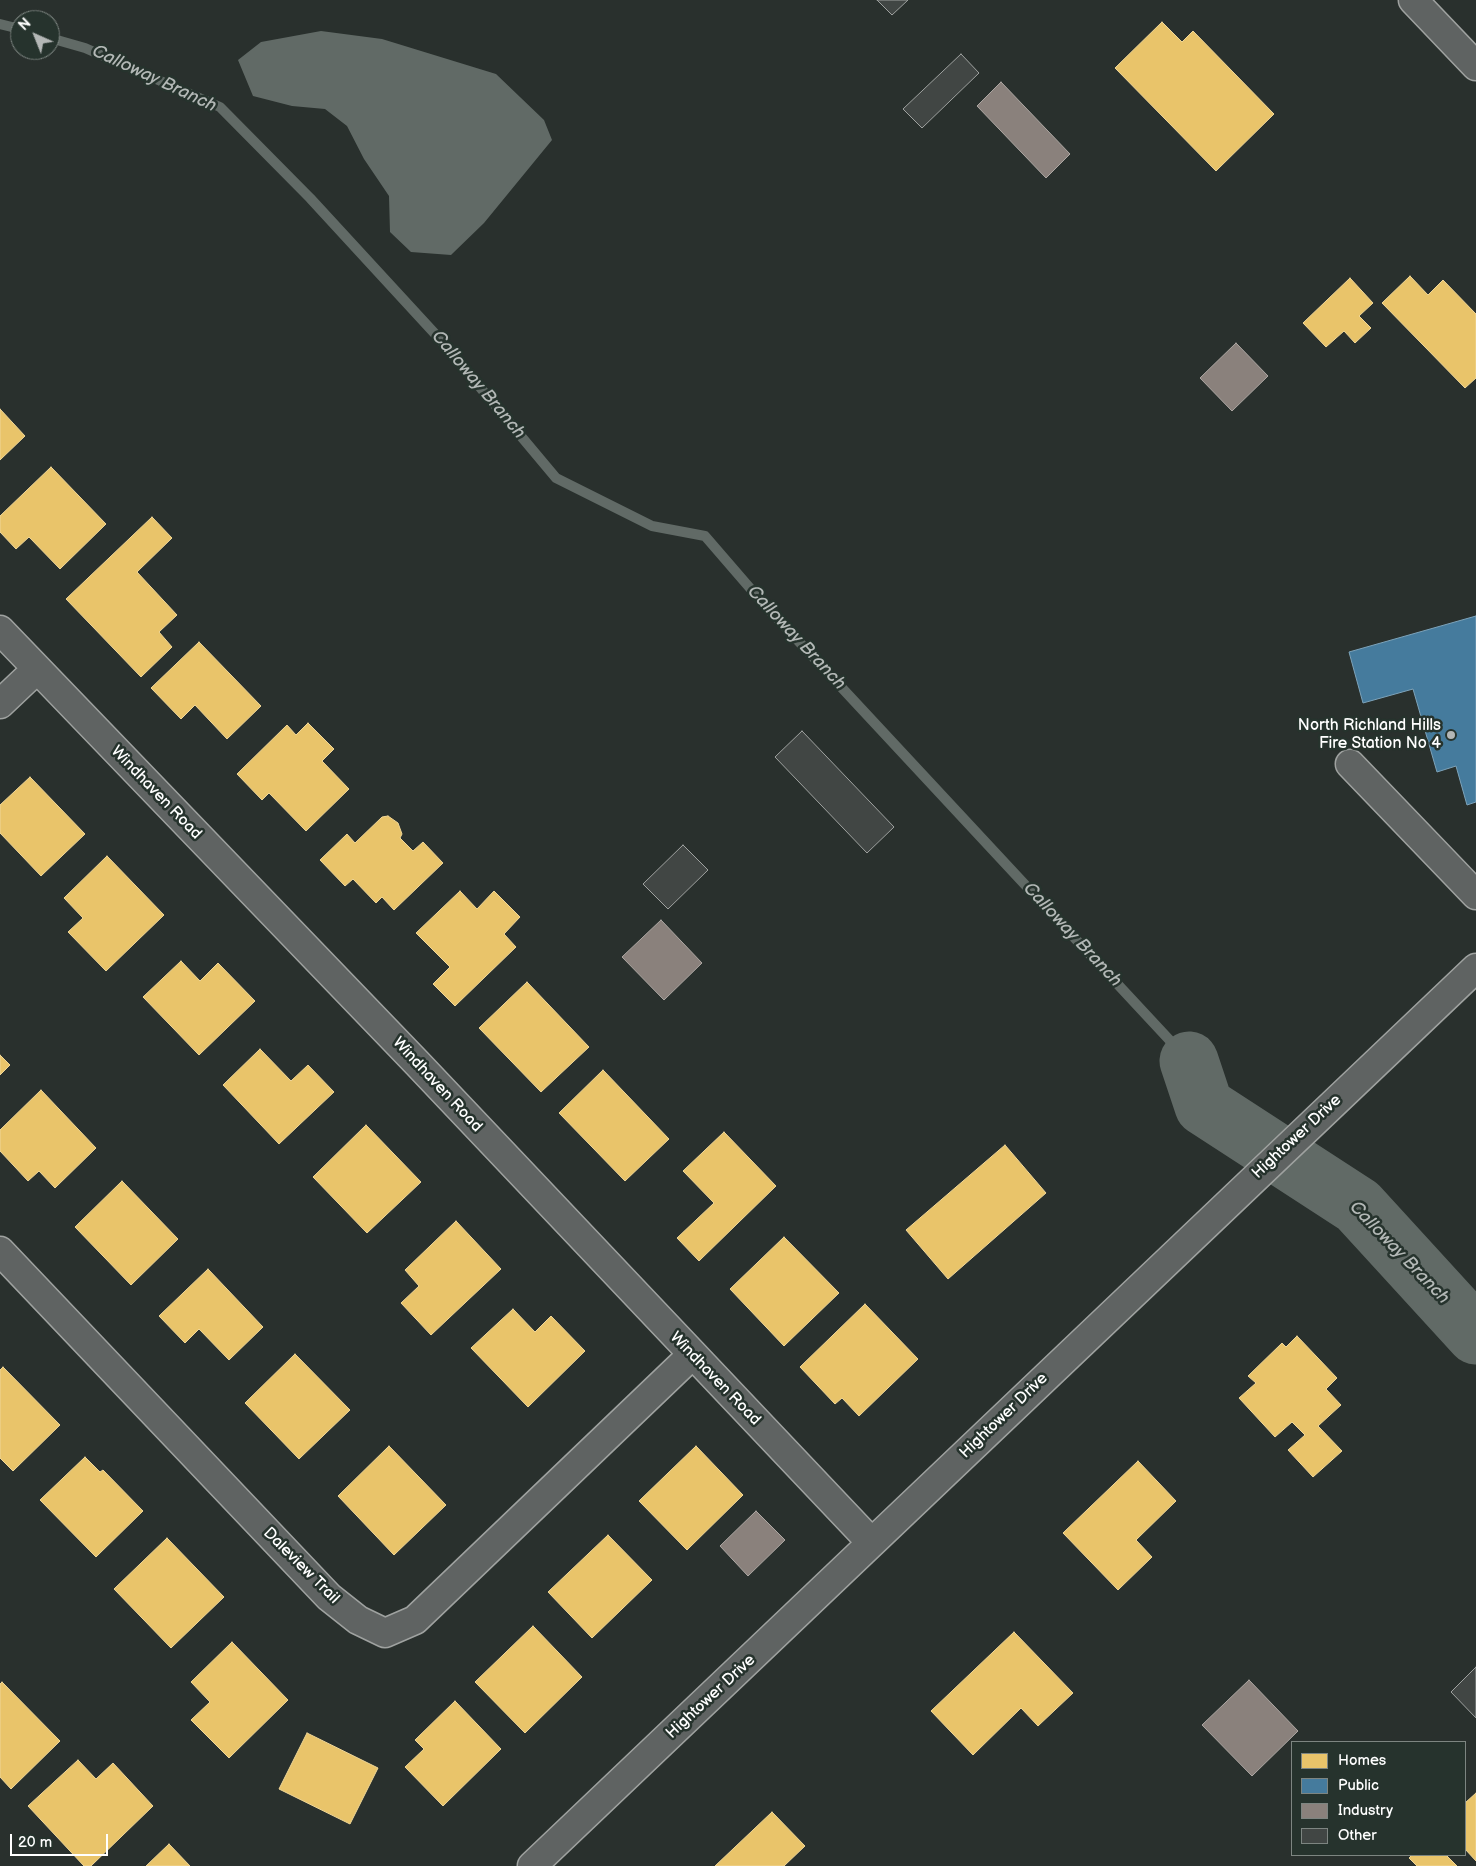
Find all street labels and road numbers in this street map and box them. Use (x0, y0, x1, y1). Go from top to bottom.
street label: Windhaven Road (106, 742, 206, 844)
street label: Windhaven Road (388, 1034, 486, 1136)
street label: Hightower Drive (1248, 1091, 1346, 1183)
street label: Windhaven Road (665, 1328, 765, 1430)
street label: Hightower Drive (956, 1369, 1052, 1463)
street label: Daleview Trail (259, 1524, 343, 1608)
street label: Hightower Drive (662, 1651, 760, 1743)

